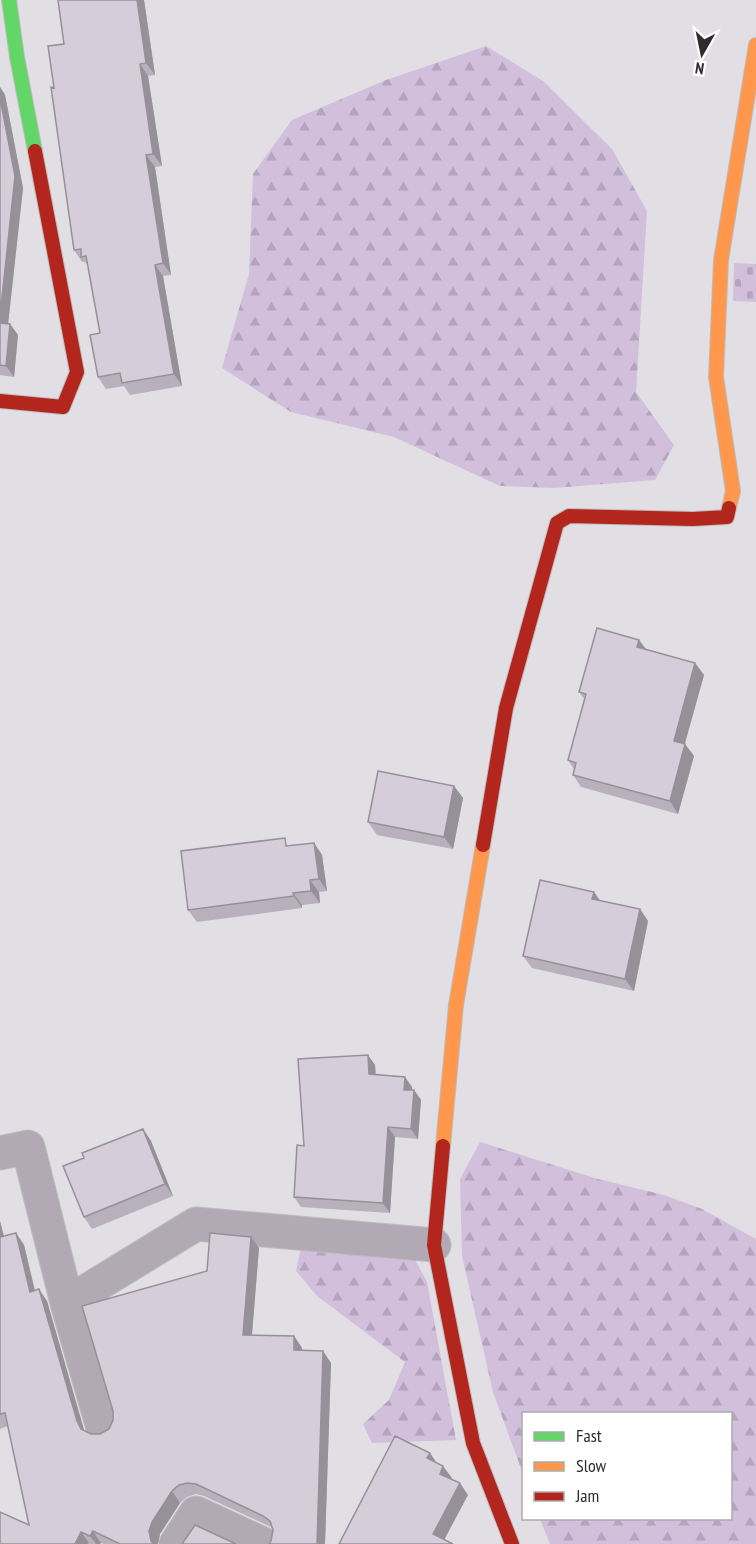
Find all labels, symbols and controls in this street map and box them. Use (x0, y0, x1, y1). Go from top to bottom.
north arrow (672, 24, 732, 84)
text: N (694, 58, 705, 79)
legend (522, 1412, 732, 1520)
text: Fast (576, 1424, 602, 1447)
text: Slow (576, 1454, 607, 1477)
text: Jam (575, 1484, 599, 1507)

